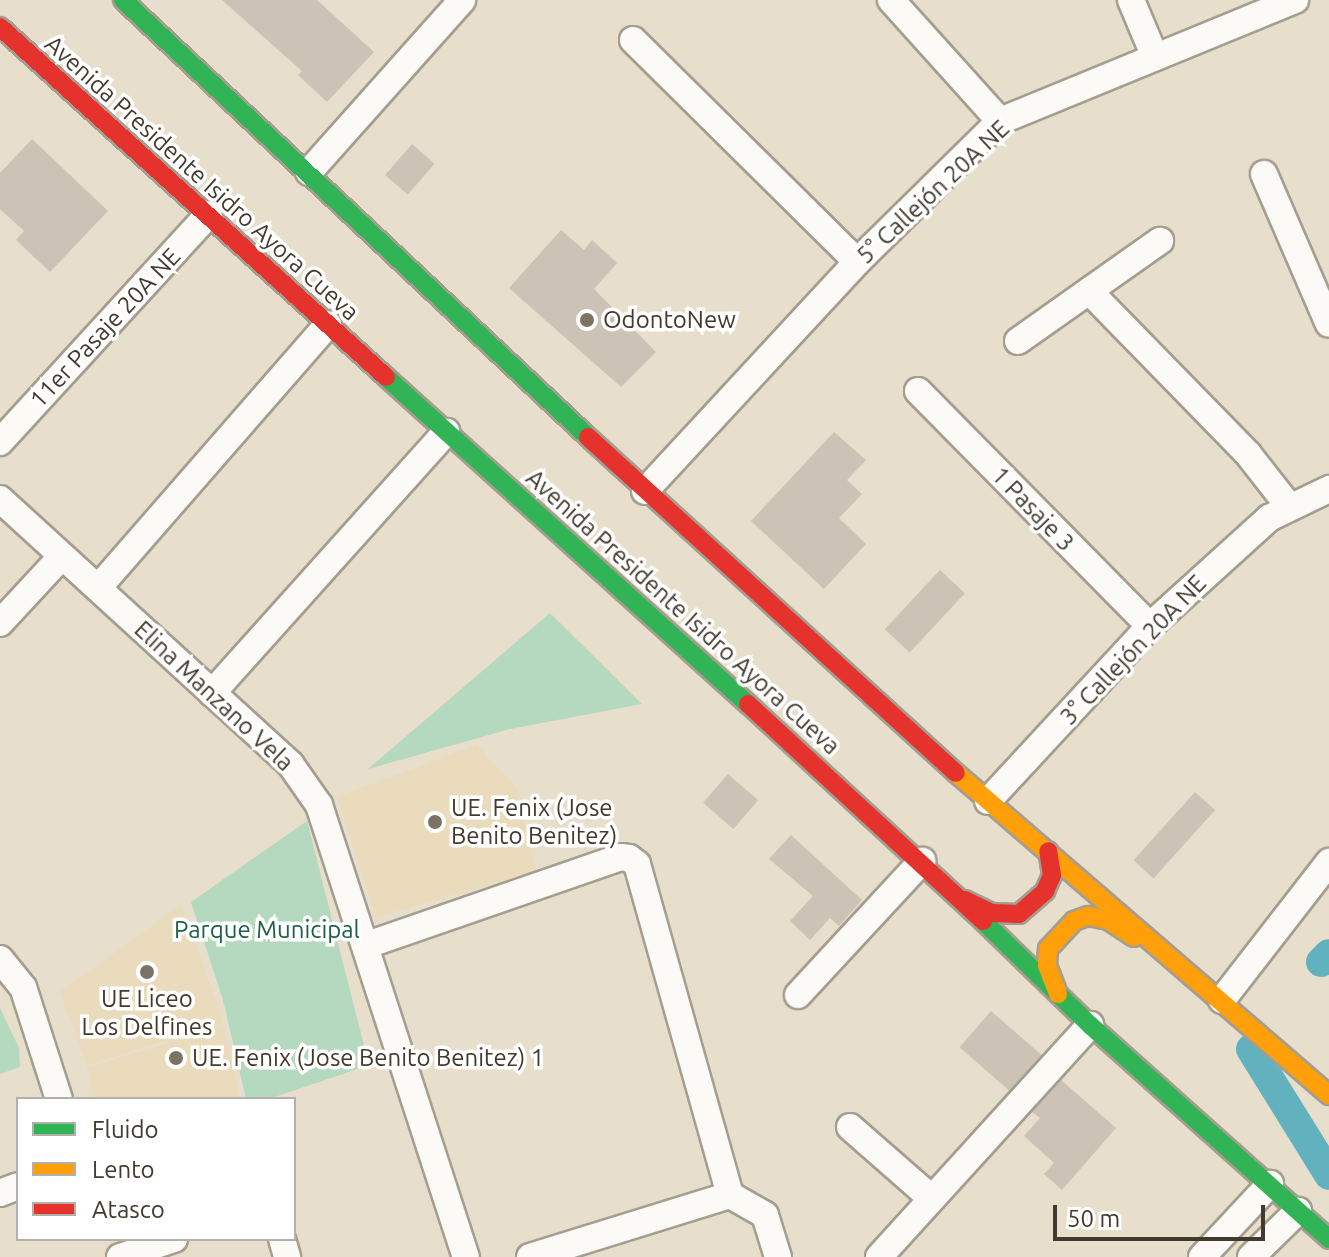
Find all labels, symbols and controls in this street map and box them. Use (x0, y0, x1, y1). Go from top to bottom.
street label: Avenida Presidente Isidro Ayora Cueva (39, 29, 365, 327)
street label: 5° Callejón 20A NE (851, 114, 1015, 270)
street label: 11er Pasaje 20A NE (24, 242, 186, 414)
place label: OdontoNew (603, 306, 736, 334)
marker: OdontoNew (578, 311, 596, 329)
street label: 1 Pasaje 3 (986, 461, 1080, 557)
street label: Avenida Presidente Isidro Ayora Cueva (520, 463, 846, 761)
street label: 3° Callejón 20A NE (1054, 569, 1212, 731)
street label: Elina Manzano Vela (129, 615, 299, 777)
place label: UE. Fenix (Jose Benito Benitez) (451, 794, 617, 850)
marker: UE. Fenix (Jose Benito Benitez) (426, 813, 444, 831)
park label: Parque Municipal (174, 916, 360, 944)
marker: UE Liceo Los Delfines (138, 963, 156, 981)
place label: UE Liceo Los Delfines (82, 985, 212, 1041)
place label: UE. Fenix (Jose Benito Benitez) 1 (192, 1044, 544, 1072)
marker: UE. Fenix (Jose Benito Benitez) 1 (167, 1049, 185, 1067)
legend (16, 1097, 296, 1241)
text: Fluido (92, 1116, 159, 1143)
text: Lento (92, 1156, 155, 1183)
scale bar (1057, 1189, 1269, 1239)
text: Atasco (92, 1196, 165, 1223)
text: 50 m (1067, 1205, 1120, 1232)

